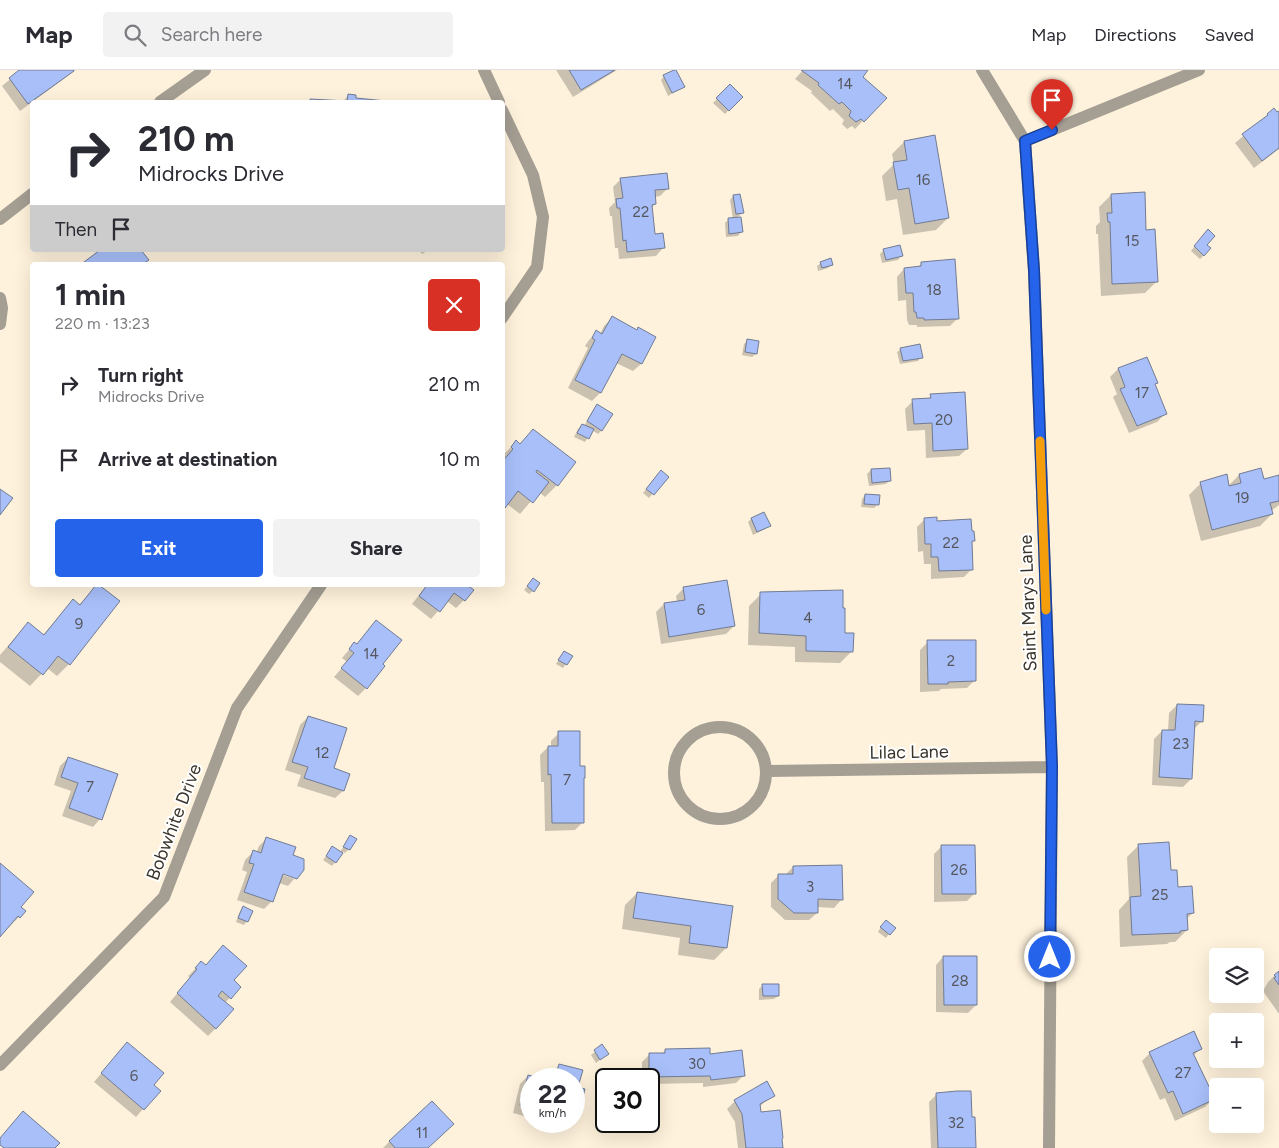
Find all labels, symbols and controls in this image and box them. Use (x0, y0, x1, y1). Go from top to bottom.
search box (103, 12, 453, 57)
text: Map (25, 20, 73, 49)
icon: search (121, 21, 149, 49)
text: Search here (161, 23, 262, 46)
text: Map (1031, 24, 1066, 46)
text: Directions (1094, 24, 1176, 46)
text: Saved (1204, 24, 1254, 46)
house number: 14 (837, 75, 853, 93)
pin (1031, 79, 1073, 130)
icon: arrive (1038, 86, 1066, 114)
text: 210 m (138, 118, 235, 160)
icon: right (55, 120, 120, 185)
text: Midrocks Drive (138, 160, 284, 187)
house number: 16 (916, 171, 931, 189)
house number: 22 (633, 203, 649, 221)
icon: arrive (107, 215, 135, 243)
text: Then (55, 218, 97, 241)
house number: 15 (1125, 232, 1139, 250)
text: 1 min (55, 276, 126, 313)
button: close (428, 279, 480, 331)
house number: 18 (926, 281, 942, 299)
text: 220 m · 13:23 (55, 314, 150, 333)
text: Turn right (98, 364, 184, 387)
icon: right (55, 371, 83, 399)
text: 210 m (428, 373, 480, 396)
house number: 17 (1135, 384, 1149, 402)
text: Midrocks Drive (98, 387, 204, 406)
house number: 20 (935, 411, 953, 429)
icon: arrive (55, 446, 83, 474)
text: Arrive at destination (98, 448, 277, 471)
text: 10 m (439, 448, 480, 471)
house number: 19 (1235, 489, 1249, 507)
button: Exit (55, 519, 263, 577)
button: Share (273, 519, 480, 577)
house number: 22 (943, 534, 959, 552)
street label: Saint Marys Lane (1015, 534, 1041, 672)
house number: 6 (697, 601, 706, 619)
house number: 4 (803, 609, 813, 627)
house number: 9 (75, 615, 83, 633)
house number: 14 (363, 645, 379, 663)
house number: 2 (947, 652, 955, 670)
house number: 23 (1173, 735, 1189, 753)
street label: Lilac Lane (869, 740, 949, 764)
house number: 12 (315, 744, 329, 762)
street label: Bobwhite Drive (142, 761, 206, 883)
house number: 7 (563, 771, 571, 789)
house number: 7 (86, 778, 94, 796)
house number: 26 (951, 861, 968, 879)
house number: 3 (806, 878, 814, 896)
house number: 25 (1151, 886, 1169, 904)
position arrow (1023, 930, 1075, 982)
map controls (1209, 948, 1264, 1133)
button: layers (1209, 948, 1264, 1003)
house number: 28 (951, 972, 969, 990)
button: + (1209, 1013, 1264, 1068)
house number: 30 (688, 1055, 706, 1073)
house number: 27 (1175, 1064, 1191, 1082)
house number: 6 (130, 1067, 139, 1085)
speed limit sign: 30 (595, 1068, 660, 1133)
button: − (1209, 1078, 1264, 1133)
text: 22 (538, 1079, 567, 1109)
text: km/h (539, 1106, 566, 1120)
house number: 32 (948, 1114, 964, 1132)
house number: 11 (416, 1124, 428, 1142)

